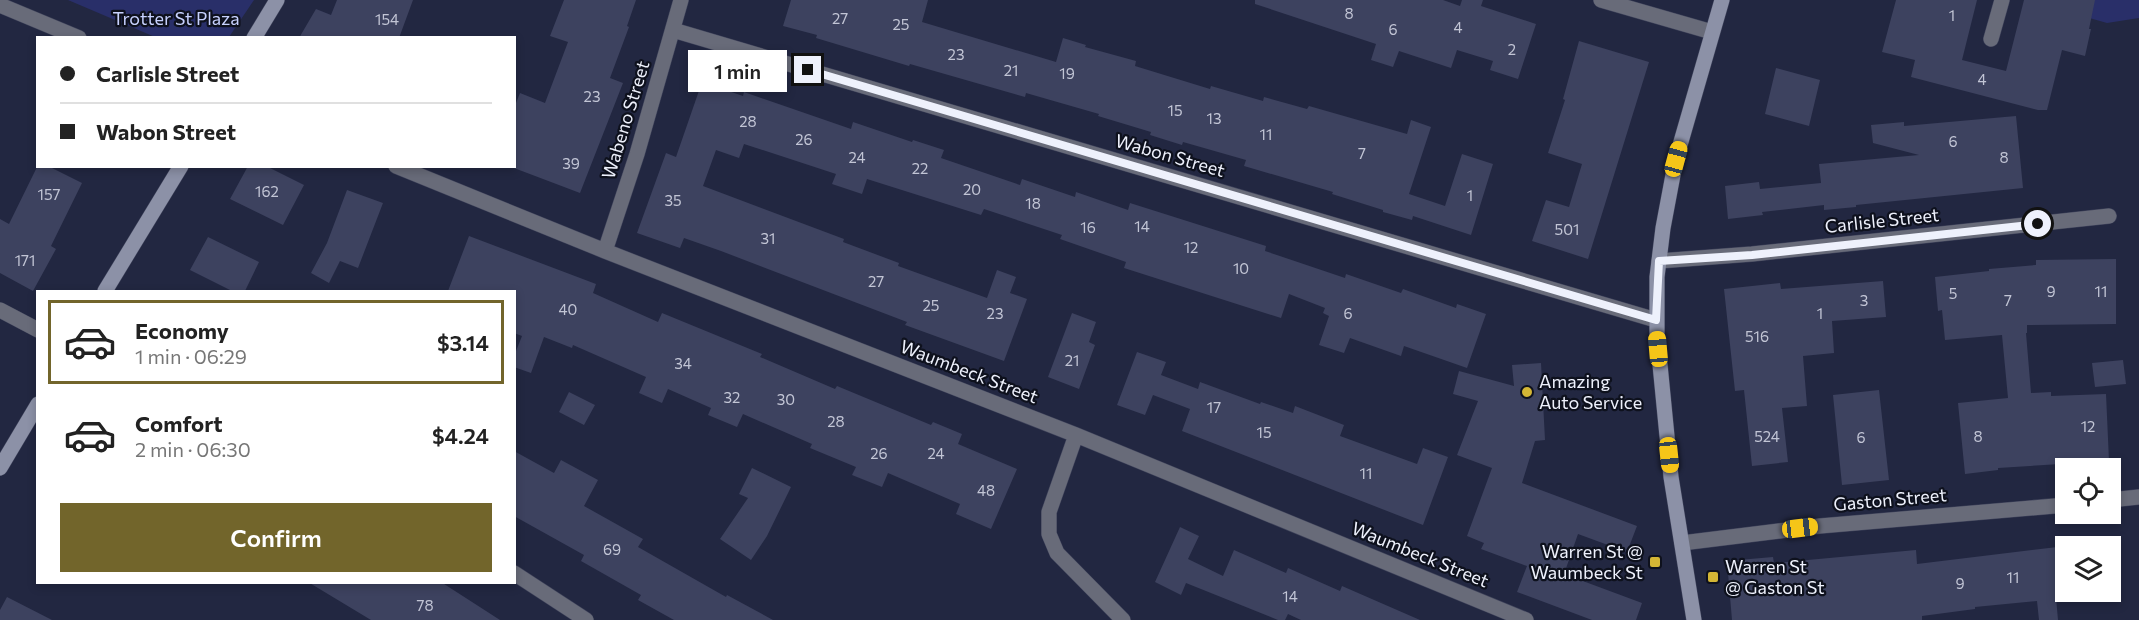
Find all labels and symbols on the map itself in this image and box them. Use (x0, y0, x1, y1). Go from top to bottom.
house number: 8 (1344, 4, 1354, 22)
house number: 1 (1949, 6, 1955, 24)
park label: Trotter St Plaza (112, 7, 240, 29)
house number: 27 (832, 9, 848, 27)
house number: 154 (375, 10, 399, 28)
house number: 25 (893, 15, 909, 33)
house number: 4 (1454, 18, 1463, 36)
house number: 6 (1388, 20, 1398, 38)
house number: 2 (1508, 40, 1516, 58)
house number: 23 (948, 45, 964, 63)
callout: 1 min (688, 49, 787, 91)
route end (794, 56, 821, 83)
street label: Wabeno Street (597, 58, 653, 181)
house number: 21 (1004, 61, 1018, 79)
house number: 19 (1059, 64, 1075, 82)
house number: 4 (1978, 70, 1987, 88)
house number: 23 (584, 87, 600, 105)
house number: 15 (1167, 101, 1183, 119)
house number: 13 (1207, 109, 1221, 127)
house number: 28 (739, 112, 757, 130)
house number: 11 (1260, 125, 1272, 143)
street label: Wabon Street (1113, 129, 1228, 181)
house number: 26 (795, 130, 813, 148)
house number: 6 (1948, 132, 1958, 150)
car (1663, 139, 1689, 179)
house number: 7 (1358, 144, 1366, 162)
house number: 24 (848, 148, 866, 166)
house number: 8 (1999, 148, 2009, 166)
house number: 39 (562, 154, 580, 172)
house number: 22 (912, 159, 928, 177)
house number: 20 (963, 180, 981, 198)
house number: 162 (255, 182, 279, 200)
house number: 157 (38, 185, 61, 203)
house number: 1 (1467, 186, 1473, 204)
house number: 35 (664, 191, 682, 209)
house number: 18 (1025, 194, 1041, 212)
street label: Carlisle Street (1824, 203, 1940, 237)
route start (2024, 210, 2051, 237)
house number: 14 (1134, 217, 1150, 235)
house number: 16 (1080, 218, 1096, 236)
house number: 501 (1555, 220, 1579, 238)
house number: 31 (761, 229, 775, 247)
house number: 12 (1184, 238, 1198, 256)
house number: 171 (15, 251, 35, 269)
house number: 10 (1233, 259, 1249, 277)
house number: 27 (868, 272, 884, 290)
house number: 9 (2046, 282, 2056, 300)
house number: 11 (2095, 282, 2107, 300)
house number: 5 (1949, 284, 1957, 302)
house number: 3 (1860, 291, 1868, 309)
house number: 7 (2004, 291, 2012, 309)
house number: 25 (923, 296, 939, 314)
house number: 40 (559, 300, 577, 318)
house number: 23 (987, 304, 1003, 322)
house number: 6 (1343, 304, 1353, 322)
house number: 1 (1817, 304, 1823, 322)
house number: 516 (1745, 327, 1769, 345)
car (1647, 330, 1669, 368)
street label: Waumbeck Street (897, 335, 1041, 407)
house number: 21 (1065, 351, 1079, 369)
house number: 34 (674, 354, 692, 372)
place label: Amazing Auto Service (1539, 370, 1642, 413)
marker: Amazing Auto Service (1520, 385, 1534, 399)
house number: 32 (724, 388, 740, 406)
house number: 30 (777, 390, 795, 408)
house number: 17 (1207, 398, 1221, 416)
house number: 28 (827, 412, 845, 430)
house number: 12 (2081, 417, 2095, 435)
house number: 15 (1256, 423, 1272, 441)
house number: 524 (1754, 427, 1780, 445)
house number: 8 (1973, 427, 1983, 445)
house number: 6 (1856, 428, 1866, 446)
car (1658, 436, 1680, 474)
house number: 26 (870, 444, 888, 462)
house number: 24 (927, 444, 945, 462)
house number: 11 (1360, 464, 1372, 482)
house number: 48 (977, 481, 995, 499)
street label: Gaston Street (1832, 483, 1947, 515)
street label: Waumbeck Street (1349, 517, 1492, 592)
car (1781, 517, 1819, 539)
house number: 69 (603, 540, 621, 558)
place label: Warren St @ Waumbeck St (1530, 540, 1643, 583)
marker: Warren St @ Waumbeck St (1648, 555, 1662, 569)
place label: Warren St @ Gaston St (1725, 555, 1825, 598)
house number: 11 (2007, 568, 2019, 586)
marker: Warren St @ Gaston St (1706, 570, 1720, 584)
house number: 9 (1955, 574, 1965, 592)
house number: 14 (1282, 587, 1298, 605)
house number: 78 (417, 596, 433, 614)

